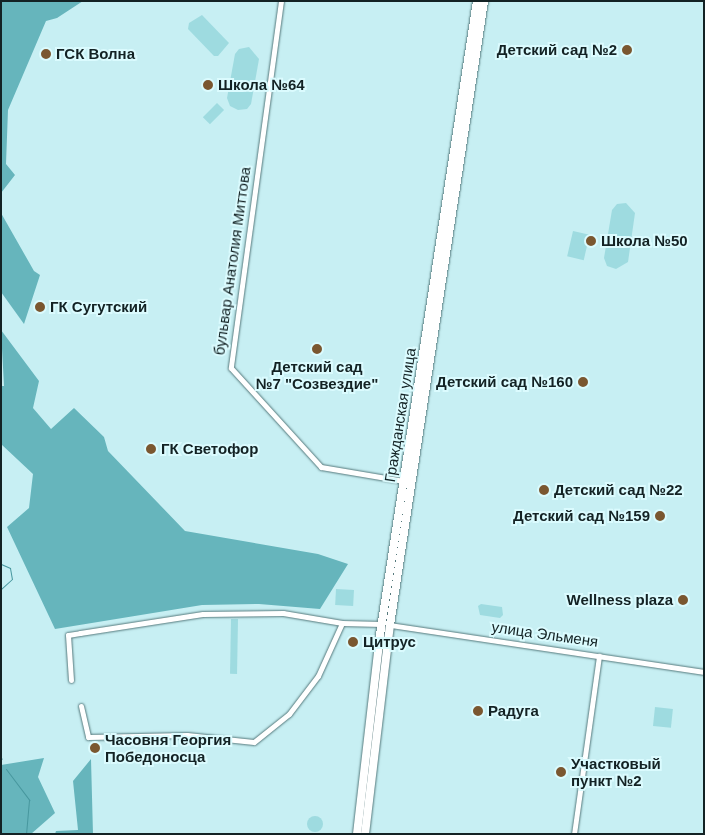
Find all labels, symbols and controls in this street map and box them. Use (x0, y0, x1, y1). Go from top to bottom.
place label: Детский сад №2 (497, 41, 617, 59)
marker: Детский сад №2 (621, 44, 633, 56)
place label: ГСК Волна (56, 45, 135, 63)
marker: ГСК Волна (40, 48, 52, 60)
place label: Школа №64 (218, 76, 305, 94)
marker: Школа №64 (202, 79, 214, 91)
street label: бульвар Анатолия Миттова (210, 166, 254, 356)
place label: Школа №50 (601, 232, 688, 250)
marker: Школа №50 (585, 235, 597, 247)
place label: ГК Сугутский (50, 298, 147, 316)
marker: ГК Сугутский (34, 301, 46, 313)
marker: Детский сад №7 "Созвездие" (311, 343, 323, 355)
street label: Гражданская улица (381, 347, 419, 483)
place label: Детский сад №7 "Созвездие" (256, 357, 378, 392)
place label: Детский сад №160 (436, 373, 573, 391)
marker: Детский сад №160 (577, 376, 589, 388)
place label: ГК Светофор (161, 440, 258, 458)
marker: ГК Светофор (145, 443, 157, 455)
place label: Детский сад №22 (554, 481, 683, 499)
marker: Детский сад №22 (538, 484, 550, 496)
place label: Детский сад №159 (513, 507, 650, 525)
marker: Детский сад №159 (654, 510, 666, 522)
place label: Wellness plaza (567, 591, 673, 609)
marker: Wellness plaza (677, 594, 689, 606)
street label: улица Эльменя (491, 618, 599, 650)
place label: Цитрус (363, 633, 416, 651)
marker: Цитрус (347, 636, 359, 648)
place label: Радуга (488, 702, 539, 720)
marker: Радуга (472, 705, 484, 717)
place label: Часовня Георгия Победоносца (105, 730, 231, 765)
marker: Часовня Георгия Победоносца (89, 742, 101, 754)
place label: Участковый пункт №2 (571, 754, 661, 789)
marker: Участковый пункт №2 (555, 766, 567, 778)

